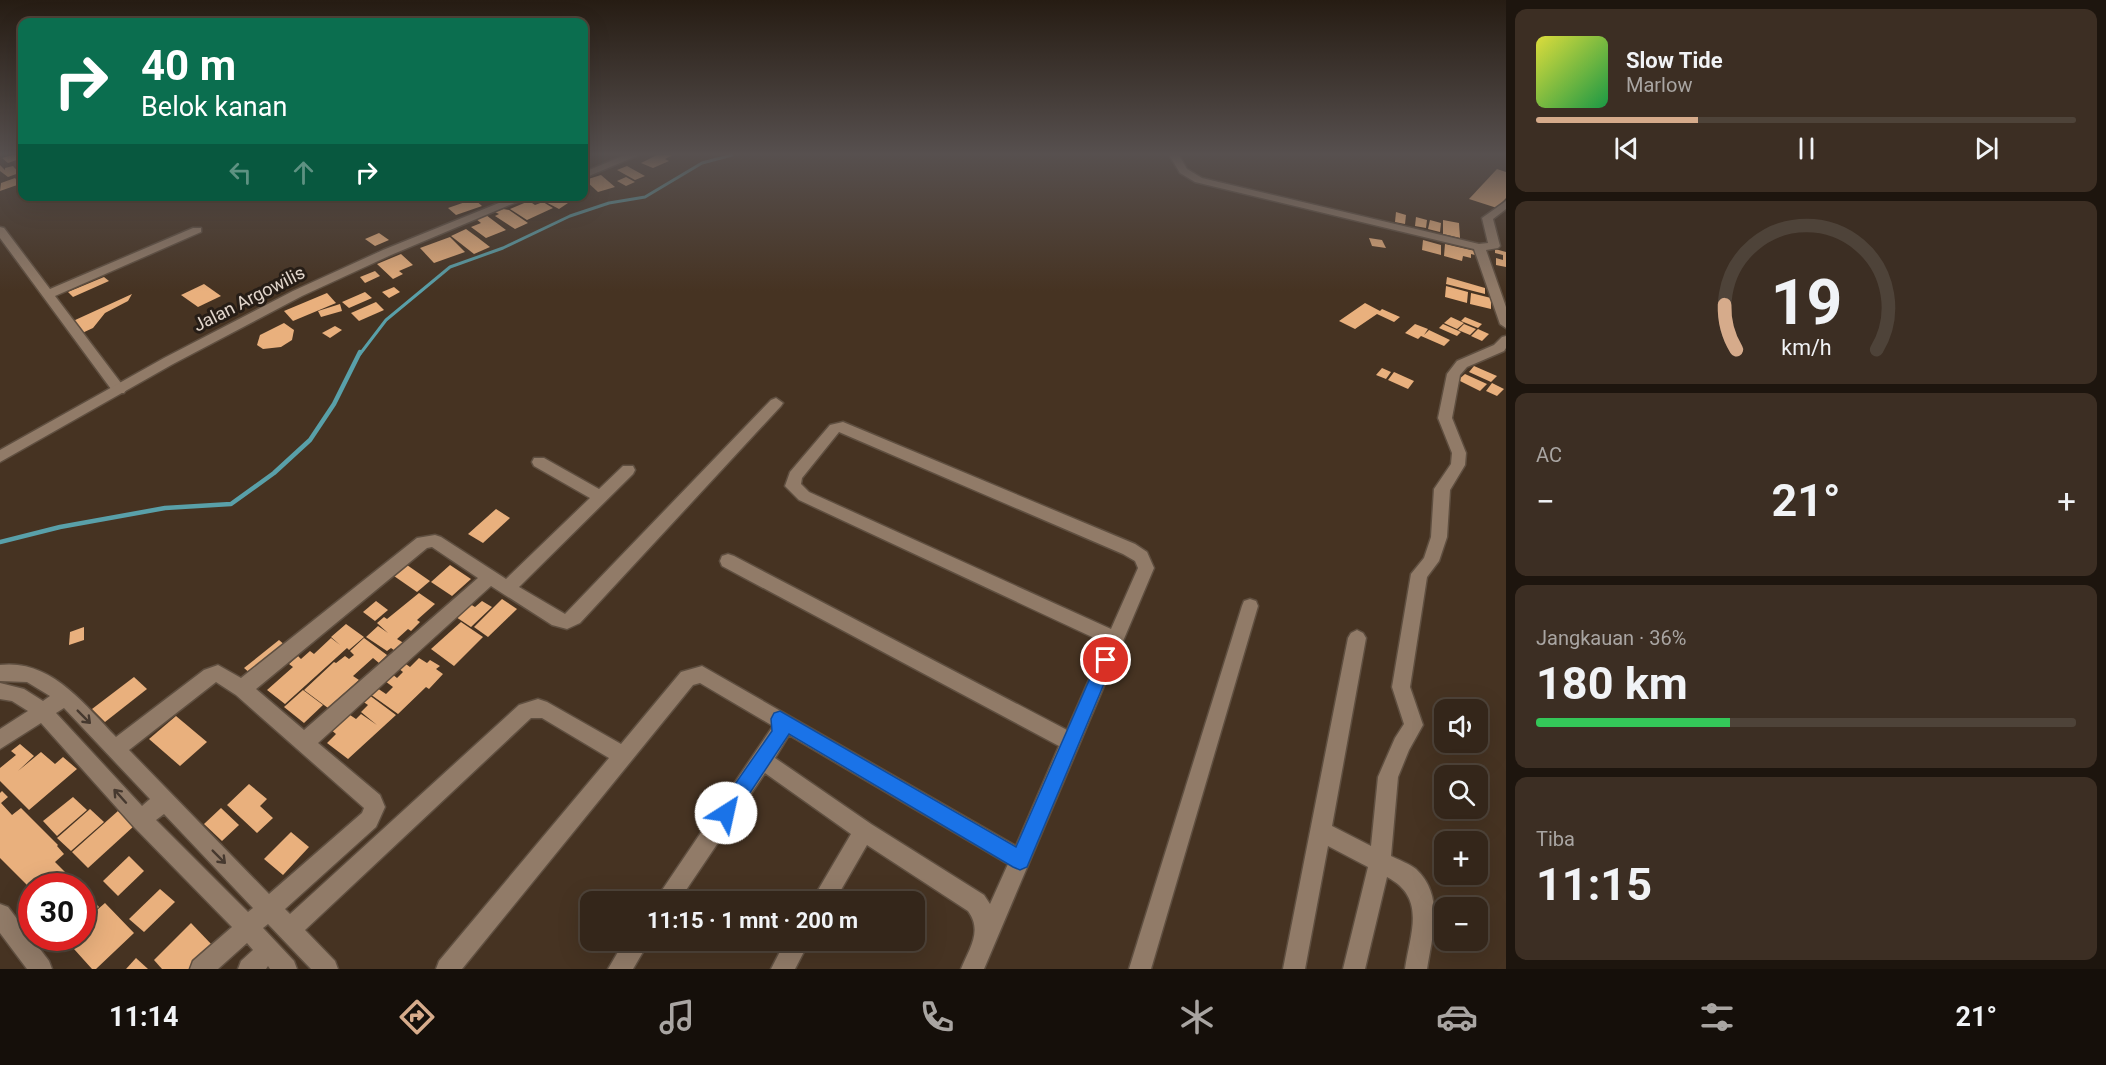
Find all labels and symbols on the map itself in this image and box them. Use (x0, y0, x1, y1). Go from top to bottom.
street label: Jalan Argowilis (190, 261, 308, 336)
pin (1080, 634, 1131, 685)
one-way arrow (77, 709, 91, 724)
position arrow (694, 781, 758, 845)
one-way arrow (113, 789, 127, 804)
one-way arrow (212, 850, 227, 864)
speed limit sign: 30 (18, 873, 96, 951)

